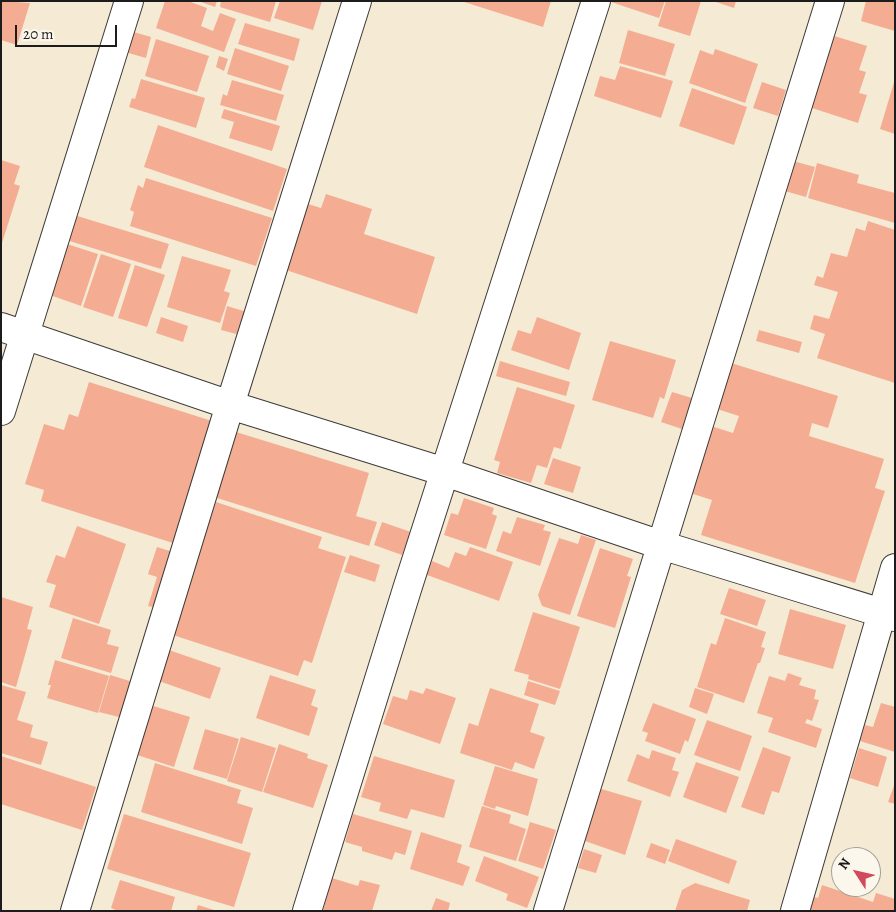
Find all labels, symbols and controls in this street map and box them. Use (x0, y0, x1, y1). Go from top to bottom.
scale bar (18, 15, 120, 47)
text: 20 m (23, 24, 54, 44)
north arrow (831, 847, 881, 897)
text: N (833, 854, 855, 873)

